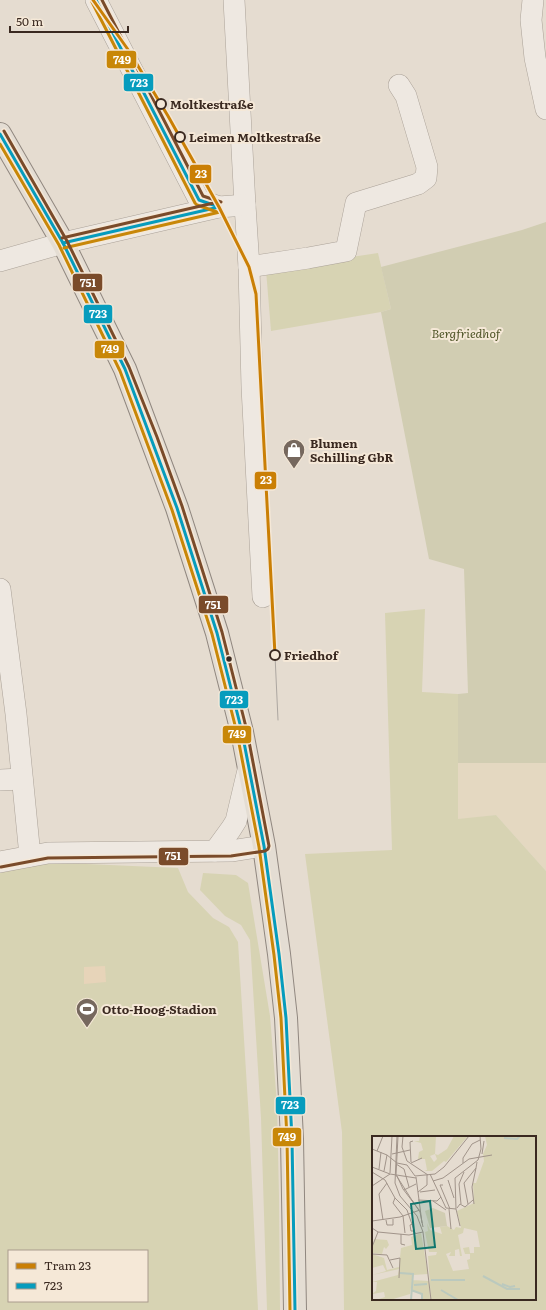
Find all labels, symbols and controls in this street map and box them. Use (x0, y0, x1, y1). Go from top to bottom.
scale bar (10, 8, 128, 34)
text: 50 m (16, 12, 43, 30)
line badge: 749 (106, 50, 137, 69)
text: 749 (113, 51, 131, 67)
line badge: 723 (123, 73, 154, 92)
text: 723 (130, 74, 148, 90)
place label: Moltkestraße (170, 95, 254, 113)
marker: Moltkestraße (155, 98, 167, 110)
place label: Leimen Moltkestraße (189, 128, 321, 146)
marker: Leimen Moltkestraße (174, 131, 186, 143)
line badge: 23 (189, 164, 212, 184)
text: 23 (195, 165, 207, 181)
line badge: 751 (72, 273, 103, 292)
text: 751 (80, 274, 97, 290)
line badge: 723 (83, 304, 113, 324)
text: 723 (89, 305, 107, 321)
park label: Bergfriedhof (432, 324, 502, 342)
line badge: 749 (94, 340, 125, 359)
text: 749 (101, 340, 119, 356)
place label: Blumen Schilling GbR (310, 434, 394, 466)
shop icon: Blumen Schilling GbR (281, 437, 307, 470)
line badge: 23 (254, 471, 277, 490)
text: 23 (260, 471, 272, 487)
line badge: 751 (198, 595, 229, 614)
text: 751 (205, 596, 222, 612)
place label: Friedhof (284, 646, 340, 664)
marker: Friedhof (269, 649, 281, 661)
unlabelled marker (224, 654, 234, 664)
line badge: 723 (219, 690, 249, 709)
text: 723 (225, 691, 243, 707)
line badge: 749 (222, 725, 252, 744)
text: 749 (228, 725, 246, 741)
line badge: 751 (158, 847, 189, 866)
text: 751 (165, 847, 182, 863)
sports icon: Otto-Hoog-Stadion (74, 996, 100, 1029)
place label: Otto-Hoog-Stadion (102, 1000, 217, 1018)
line badge: 723 (275, 1096, 306, 1115)
text: 723 (281, 1096, 299, 1112)
line badge: 749 (272, 1127, 302, 1147)
text: 749 (278, 1128, 296, 1144)
inset map (372, 1136, 536, 1300)
legend (8, 1250, 148, 1302)
text: Tram 23 (44, 1256, 91, 1274)
text: 723 (44, 1276, 63, 1294)

